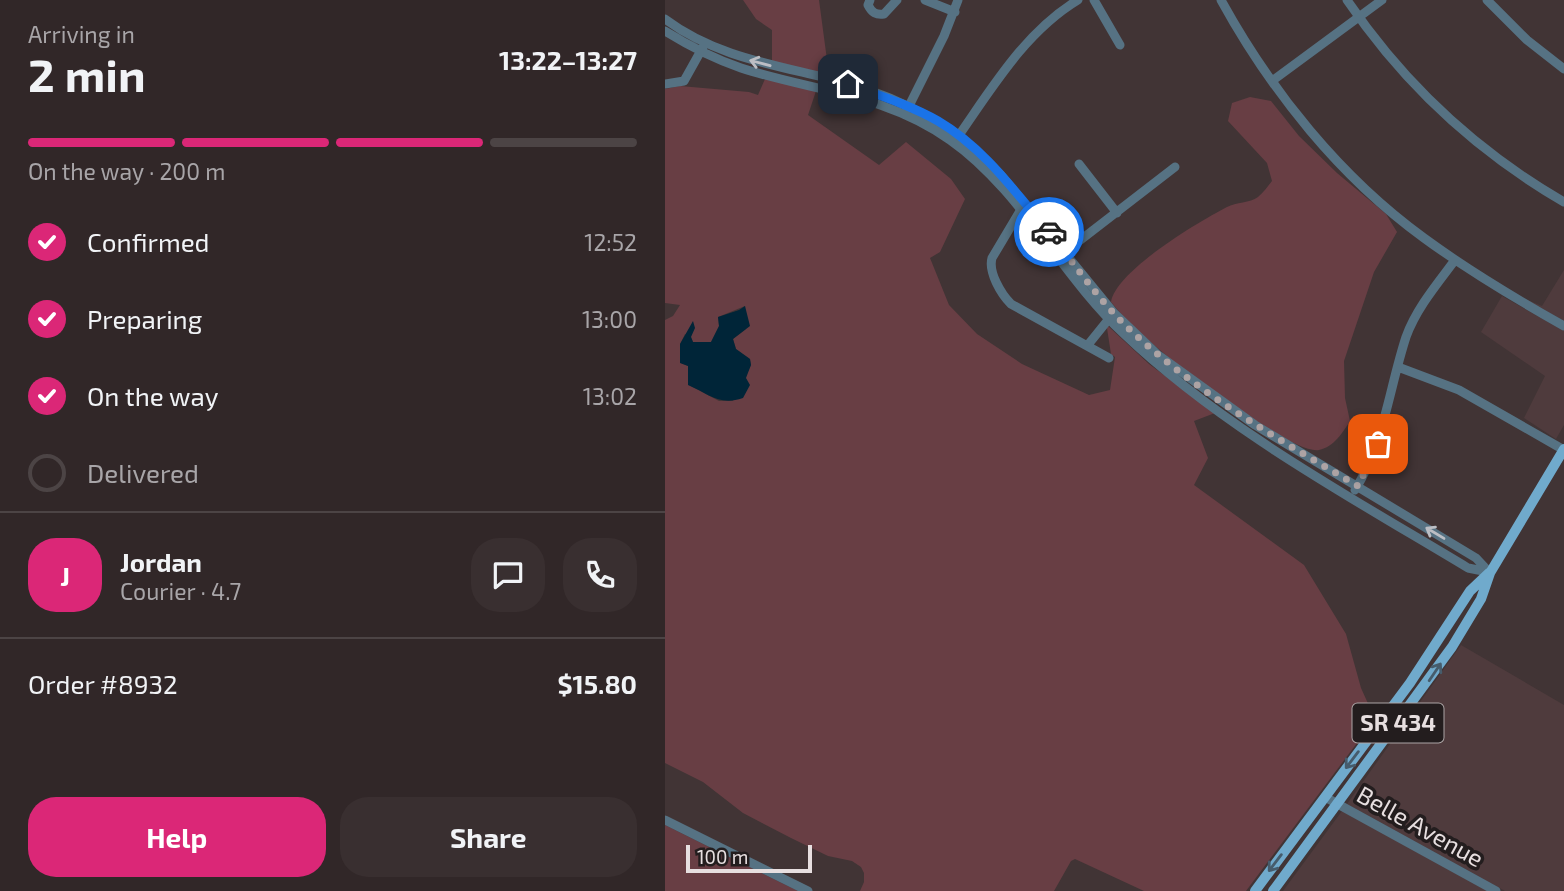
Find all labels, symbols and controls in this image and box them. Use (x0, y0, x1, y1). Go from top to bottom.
text: Arriving in (28, 20, 135, 48)
text: 13:22–13:27 (499, 44, 637, 75)
text: 2 min (28, 46, 146, 101)
pin (818, 54, 878, 114)
one-way arrow (749, 56, 772, 69)
icon: home (829, 65, 867, 103)
text: On the way · 200 m (28, 157, 225, 185)
courier (1014, 197, 1084, 267)
icon: car (1030, 213, 1068, 251)
icon: check (28, 223, 66, 261)
text: Confirmed (87, 226, 210, 257)
text: 12:52 (584, 228, 637, 256)
icon: check (28, 300, 66, 338)
text: Preparing (87, 303, 202, 334)
text: 13:00 (582, 305, 637, 333)
icon: check (28, 377, 66, 415)
text: On the way (87, 380, 218, 411)
text: 13:02 (583, 382, 637, 410)
pin (1348, 414, 1408, 474)
icon: bag (1359, 425, 1397, 463)
text: Delivered (87, 457, 199, 488)
one-way arrow (1425, 526, 1445, 540)
button: chat (471, 538, 545, 612)
button: phone (563, 538, 637, 612)
text: Jordan (120, 546, 202, 577)
text: J (60, 560, 70, 591)
text: Courier · 4.7 (120, 577, 241, 605)
one-way arrow (1428, 663, 1442, 682)
text: Order #8932 (28, 668, 178, 699)
text: $15.80 (557, 668, 637, 699)
road number: SR 434 (1353, 704, 1443, 743)
one-way arrow (1345, 751, 1360, 770)
street label: Belle Avenue (1352, 779, 1489, 872)
button: Help (28, 797, 326, 877)
button: Share (340, 797, 637, 877)
scale bar (686, 842, 812, 874)
text: 100 m (697, 845, 748, 868)
one-way arrow (1268, 854, 1283, 873)

